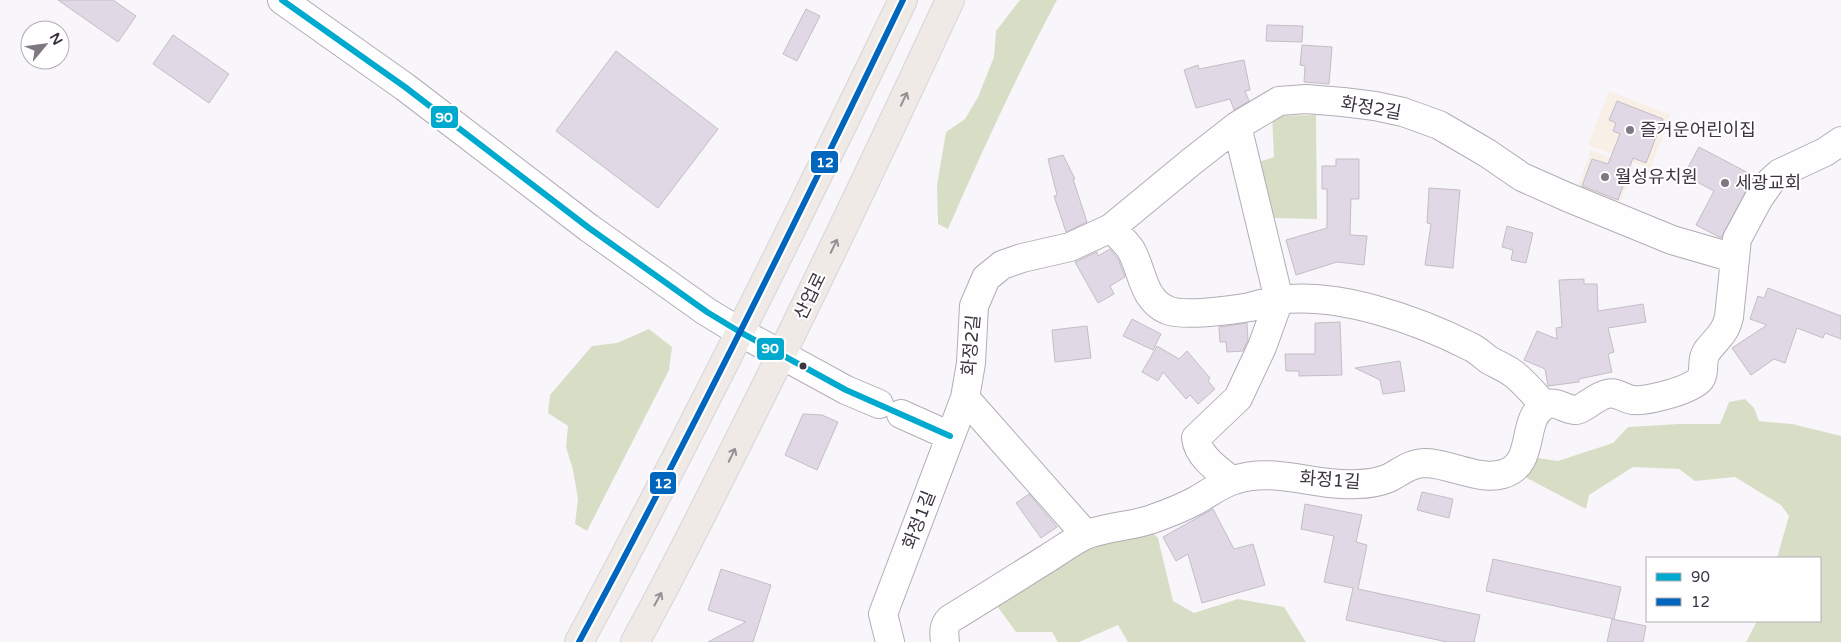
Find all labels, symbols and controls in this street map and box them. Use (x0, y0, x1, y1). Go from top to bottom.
north arrow (20, 20, 70, 70)
text: N (46, 30, 66, 48)
one-way arrow (900, 92, 909, 107)
street label: 화정2길 (1339, 92, 1403, 124)
line badge: 90 (430, 105, 459, 129)
text: 90 (435, 109, 453, 126)
place label: 즐거운어린이집 (1640, 119, 1756, 141)
marker: 즐거운어린이집 (1624, 124, 1636, 136)
line badge: 12 (810, 150, 839, 174)
text: 12 (816, 154, 834, 171)
place label: 월성유치원 (1615, 166, 1698, 188)
marker: 월성유치원 (1599, 171, 1611, 183)
place label: 세광교회 (1735, 172, 1801, 194)
marker: 세광교회 (1719, 177, 1731, 189)
one-way arrow (829, 238, 839, 253)
street label: 산업로 (789, 269, 831, 323)
street label: 화정2길 (957, 314, 985, 376)
line badge: 90 (756, 337, 785, 361)
text: 90 (761, 340, 779, 357)
unlabelled marker (798, 361, 808, 371)
one-way arrow (727, 447, 737, 462)
street label: 화정1길 (1299, 467, 1361, 493)
line badge: 12 (649, 471, 677, 495)
text: 12 (654, 475, 672, 492)
street label: 화정1길 (898, 488, 940, 552)
legend (1646, 557, 1821, 622)
text: 90 (1691, 568, 1710, 586)
one-way arrow (654, 593, 664, 607)
text: 12 (1691, 593, 1710, 611)

